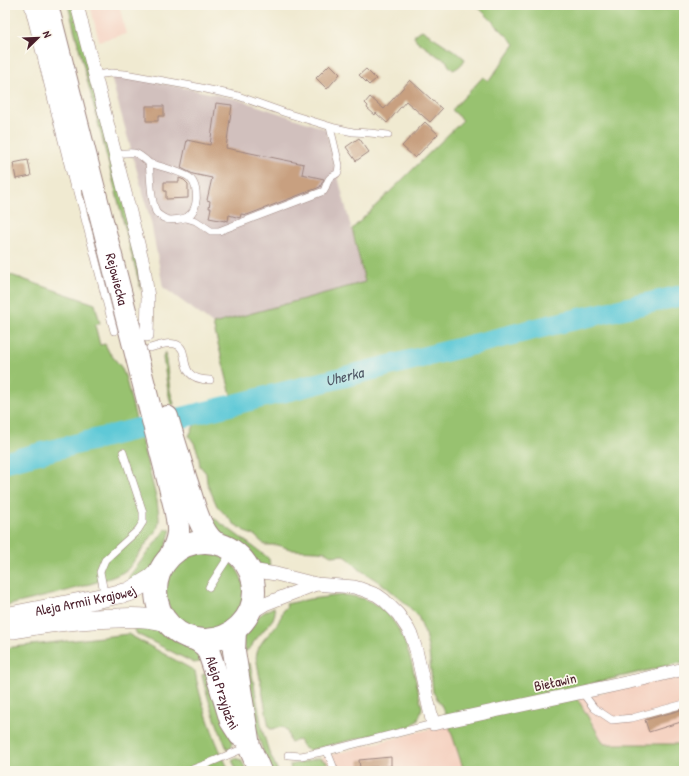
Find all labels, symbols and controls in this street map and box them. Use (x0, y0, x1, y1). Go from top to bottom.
north arrow (18, 18, 58, 58)
text: N (40, 29, 55, 40)
street label: Rejowiecka (102, 251, 133, 308)
water label: Uherka (323, 361, 368, 391)
street label: Aleja Armii Krajowej (33, 580, 140, 620)
street label: Aleja Przyjaźni (202, 653, 244, 733)
street label: Bieławin (532, 668, 578, 695)

